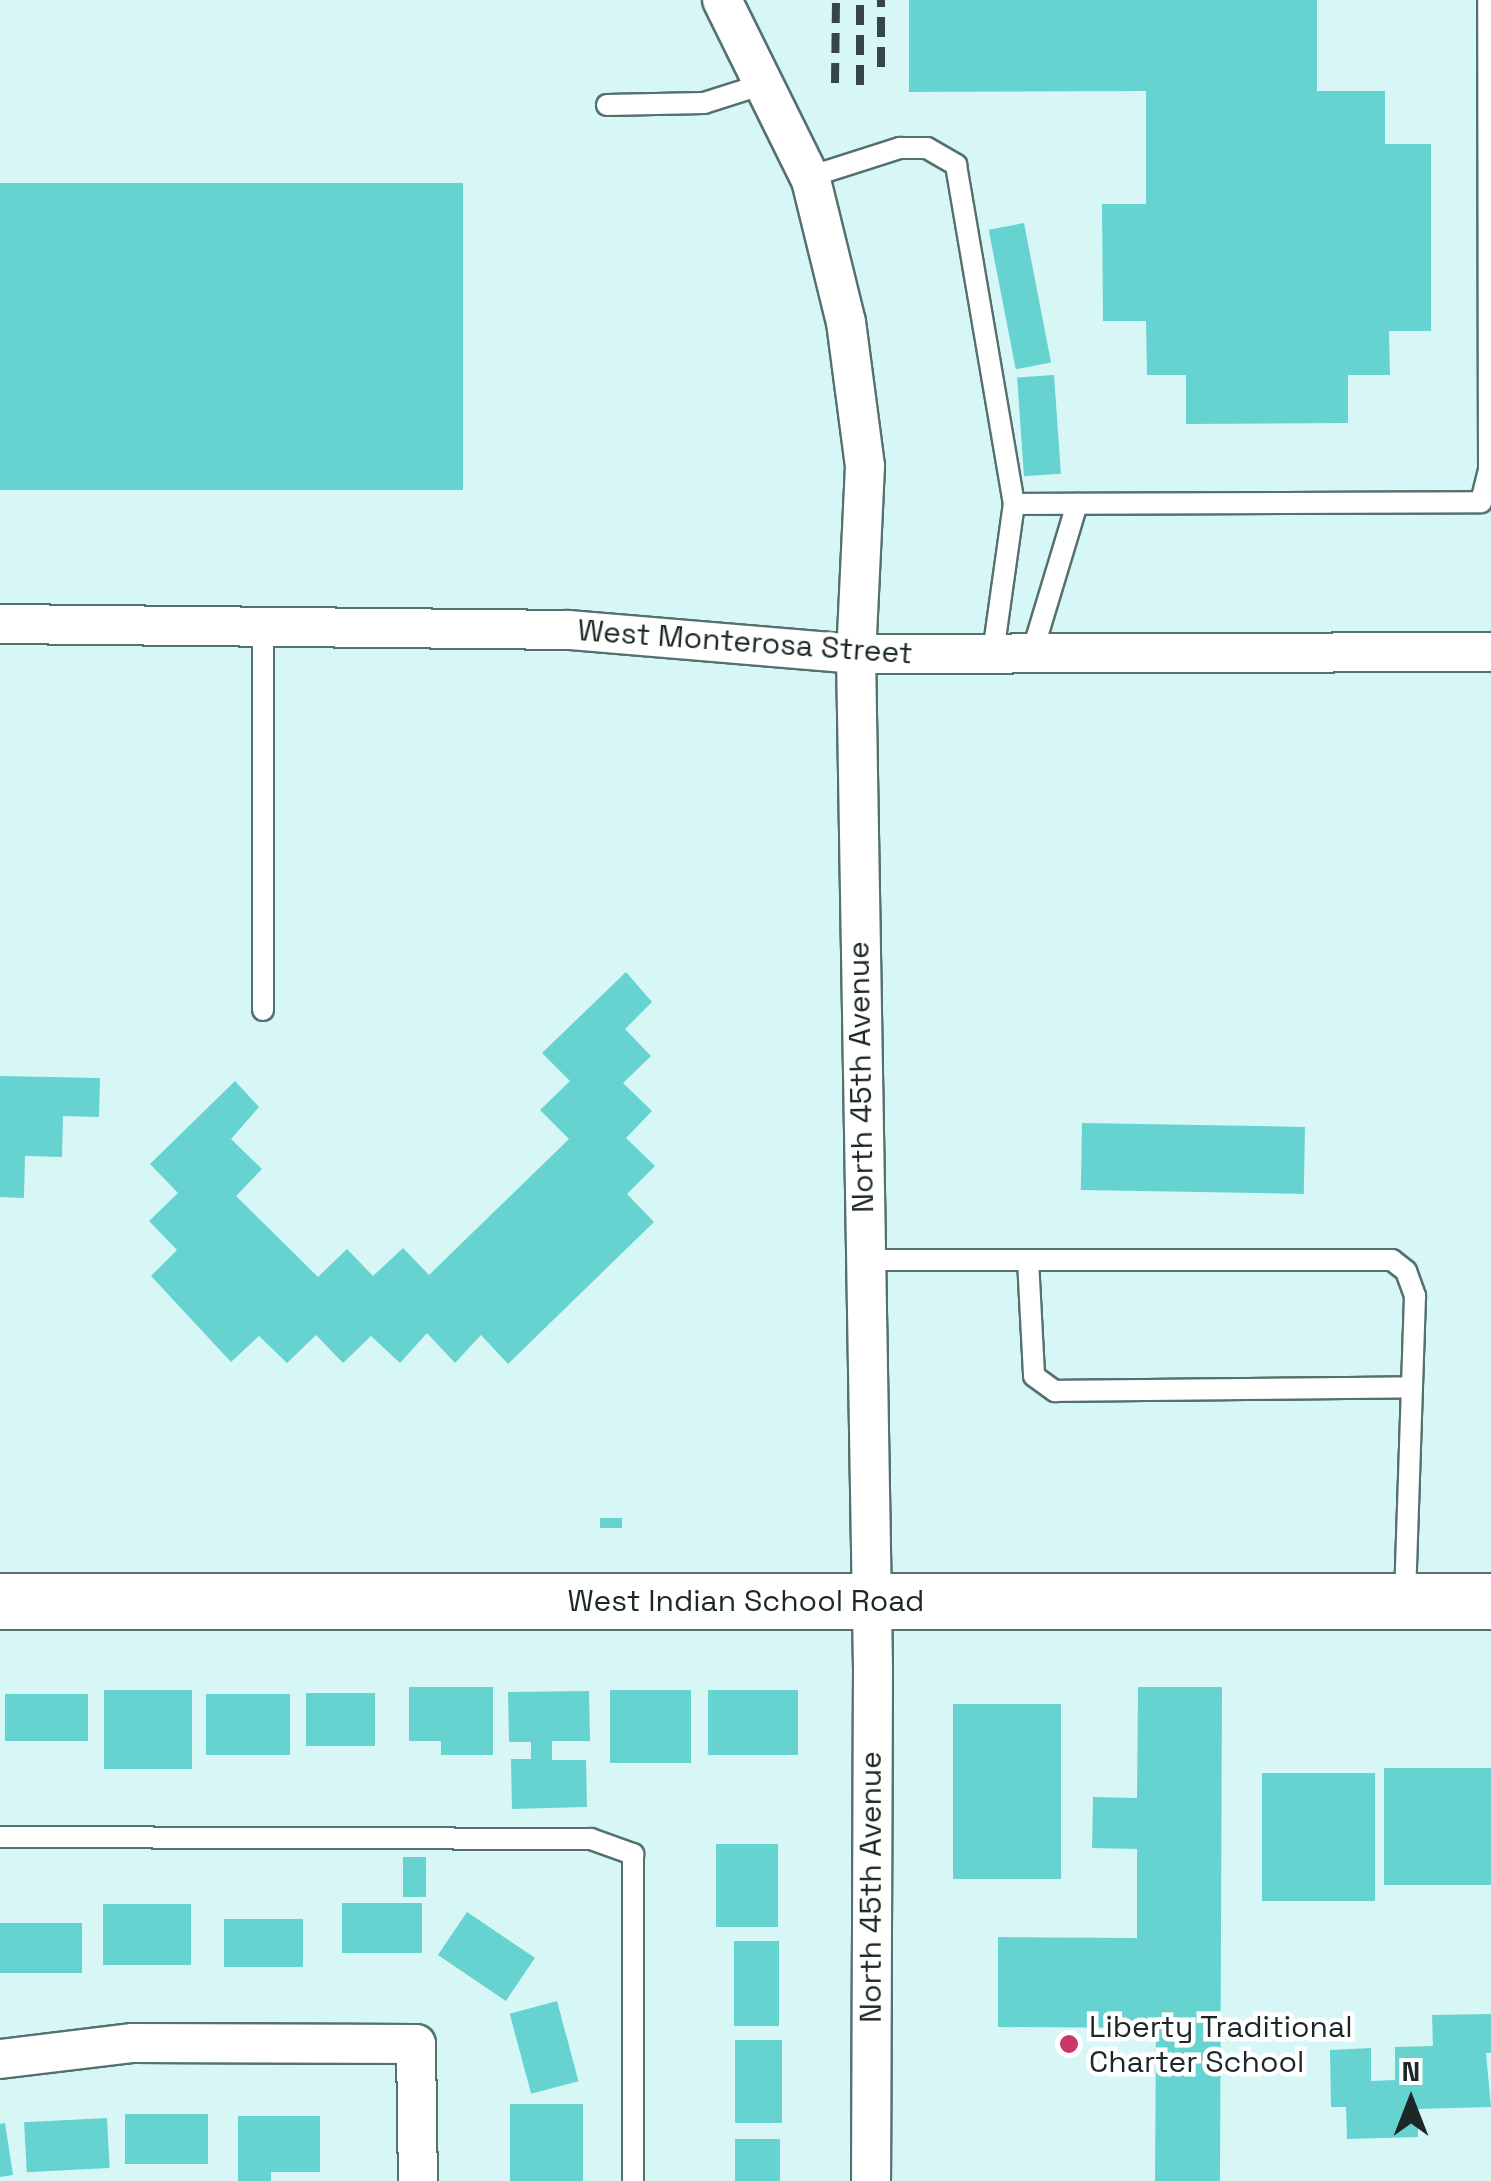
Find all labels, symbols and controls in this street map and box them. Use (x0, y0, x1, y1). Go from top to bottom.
street label: West Monterosa Street (576, 612, 914, 672)
street label: North 45th Avenue (841, 941, 881, 1213)
street label: West Indian School Road (568, 1583, 924, 1619)
street label: North 45th Avenue (853, 1751, 889, 2023)
place label: Liberty Traditional Charter School (1089, 2009, 1353, 2080)
marker: Liberty Traditional Charter School (1058, 2033, 1080, 2055)
north arrow (1361, 2051, 1461, 2151)
text: N (1402, 2053, 1420, 2089)

